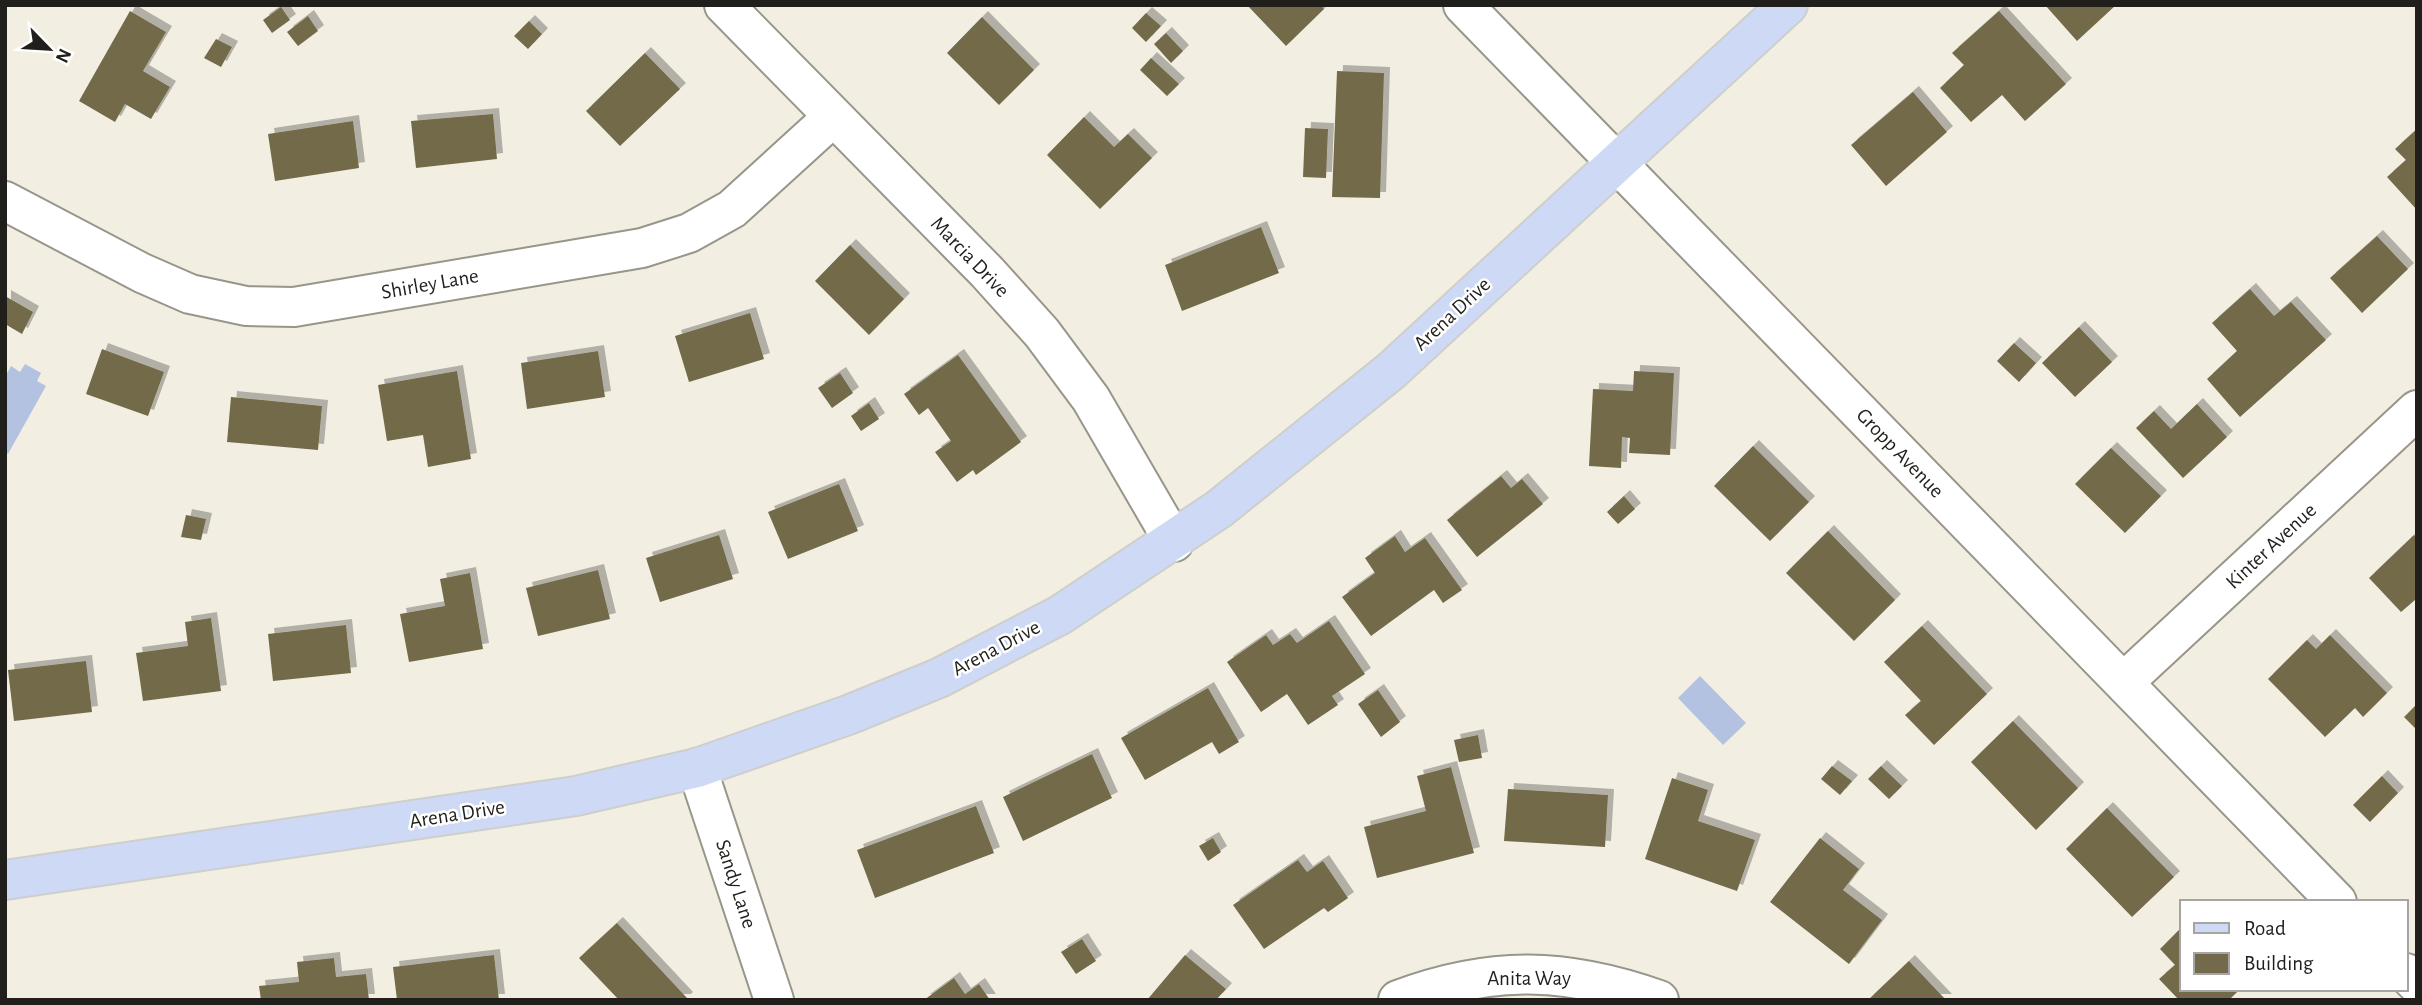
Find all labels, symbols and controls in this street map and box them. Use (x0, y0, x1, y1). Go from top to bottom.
north arrow (14, 14, 84, 84)
text: N (52, 46, 74, 66)
street label: Marcia Drive (927, 213, 1013, 301)
street label: Shirley Lane (380, 265, 480, 303)
street label: Arena Drive (1410, 274, 1494, 354)
street label: Gropp Avenue (1852, 404, 1948, 502)
street label: Kinter Avenue (2222, 499, 2320, 593)
street label: Arena Drive (949, 616, 1043, 680)
street label: Arena Drive (408, 796, 506, 832)
street label: Sandy Lane (712, 837, 760, 931)
legend (2180, 900, 2408, 991)
text: Road (2244, 918, 2286, 939)
text: Building (2244, 953, 2314, 974)
street label: Anita Way (1487, 968, 1571, 989)

